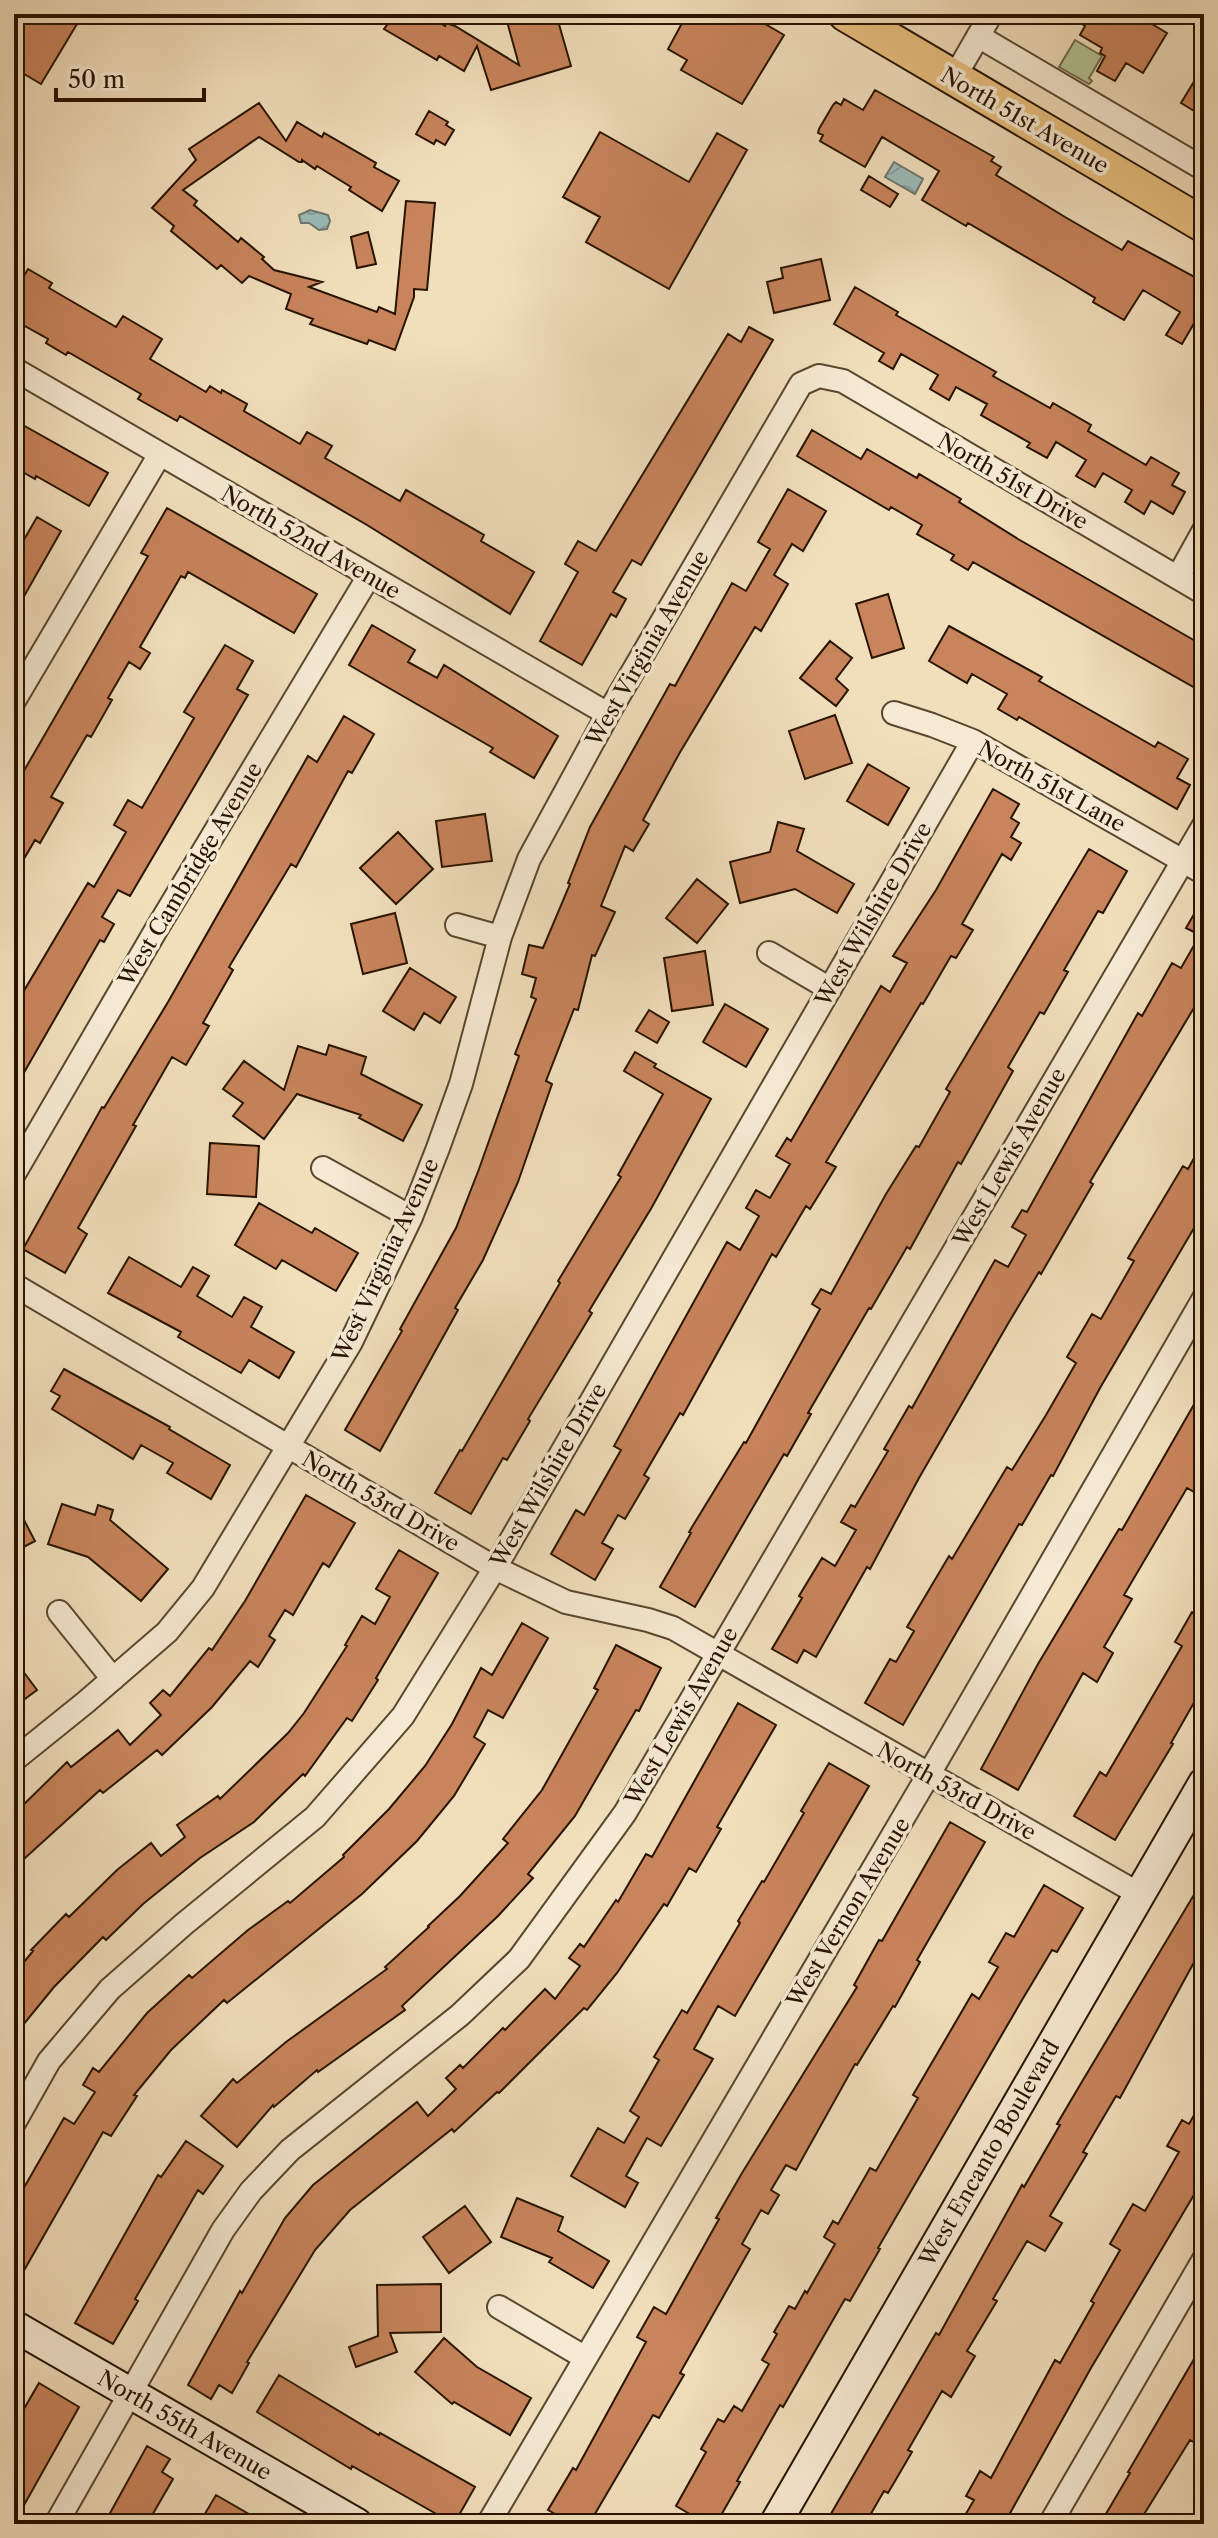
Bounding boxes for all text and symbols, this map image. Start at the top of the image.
scale bar [56,52,204,102]
street label: North 51st Avenue [936,61,1114,179]
text: 50 m [68,65,125,94]
street label: North 51st Drive [933,427,1093,535]
street label: North 52nd Avenue [216,480,405,605]
street label: West Virginia Avenue [580,545,715,752]
street label: North 51st Lane [973,735,1130,838]
street label: West Cambridge Avenue [112,757,268,992]
street label: West Wilshire Drive [809,817,937,1012]
street label: West Lewis Avenue [947,1063,1072,1252]
street label: West Virginia Avenue [326,1154,445,1367]
street label: West Wilshire Drive [484,1378,612,1573]
street label: North 53rd Drive [297,1445,464,1557]
street label: West Lewis Avenue [619,1622,744,1811]
street label: North 53rd Drive [873,1737,1041,1846]
street label: West Vernon Avenue [781,1813,916,2013]
street label: West Encanto Boulevard [913,2035,1065,2272]
street label: North 55th Avenue [93,2365,277,2486]

